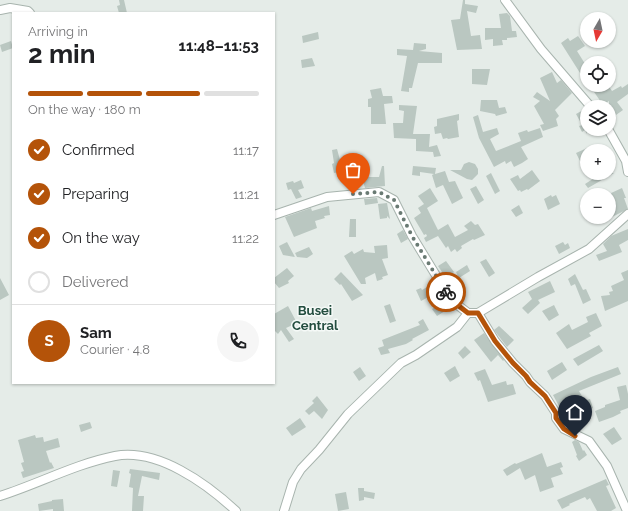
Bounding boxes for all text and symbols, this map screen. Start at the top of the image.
north arrow [580,12,616,48]
map controls [580,12,616,224]
text: Arriving in [28,24,88,39]
text: 11:48–11:53 [179,37,259,55]
text: 2 min [28,39,95,69]
button: locate [580,56,616,92]
button: layers [580,100,616,136]
text: On the way · 180 m [28,102,141,117]
icon: check [28,139,50,161]
text: Confirmed [62,141,135,159]
text: 11:17 [233,143,259,158]
button: + [580,144,616,180]
pin [336,153,370,194]
icon: bag [342,159,364,181]
icon: check [28,183,50,205]
text: Preparing [62,185,129,203]
text: 11:21 [233,187,259,202]
button: − [580,188,616,224]
icon: check [28,227,50,249]
text: On the way [62,229,140,247]
text: 11:22 [232,231,259,246]
courier [426,272,466,312]
text: Delivered [62,273,129,291]
icon: bike [435,281,457,303]
district label: Busei Central [292,303,339,333]
button: phone [217,320,259,362]
text: Sam [80,324,112,342]
text: S [44,332,54,350]
text: Courier · 4.8 [80,342,150,357]
pin [558,395,592,436]
icon: home [564,401,586,423]

